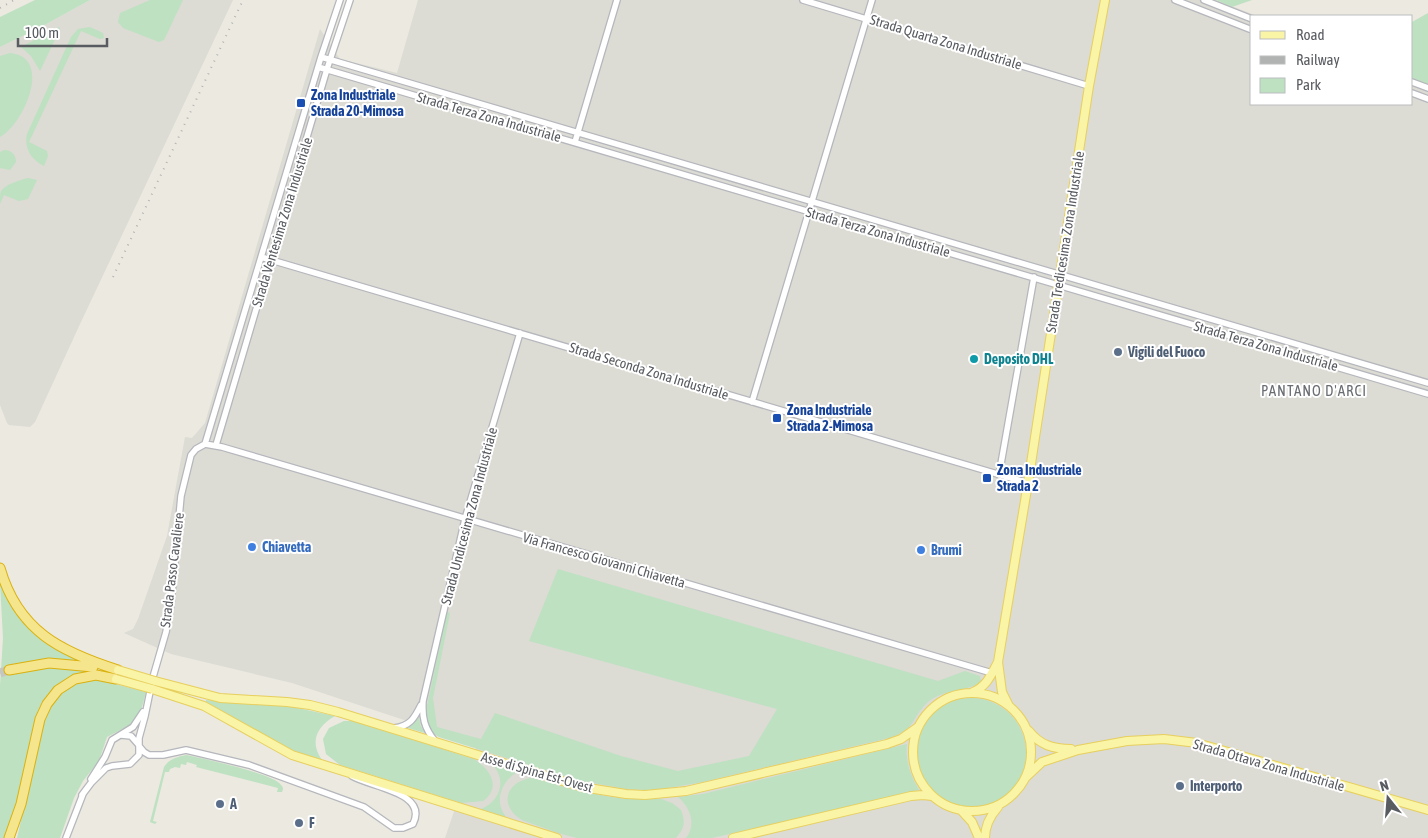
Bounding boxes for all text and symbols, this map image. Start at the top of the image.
street label: Strada Quarta Zona Industriale [868,11,1024,73]
scale bar [18,15,106,47]
legend [1250,15,1413,105]
text: 100 m [25,24,59,41]
text: Road [1296,26,1325,43]
text: Railway [1296,51,1340,68]
text: Park [1296,76,1321,93]
place label: Zona Industriale Strada 20-Mimosa [311,87,404,119]
street label: Strada Terza Zona Industriale [415,89,563,145]
marker: Zona Industriale Strada 20-Mimosa [295,97,307,109]
street label: Strada Ventesima Zona Industriale [249,135,315,309]
street label: Strada Tredicesima Zona Industriale [1043,150,1087,334]
street label: Strada Terza Zona Industriale [804,204,952,260]
street label: Strada Terza Zona Industriale [1192,318,1340,374]
street label: Strada Seconda Zona Industriale [567,339,731,403]
place label: Vigili del Fuoco [1127,344,1206,360]
marker: Vigili del Fuoco [1112,346,1124,358]
place label: Deposito DHL [984,351,1054,367]
marker: Deposito DHL [968,353,980,365]
district label: PANTANO D'ARCI [1261,382,1367,399]
place label: Zona Industriale Strada 2-Mimosa [787,402,874,434]
marker: Zona Industriale Strada 2-Mimosa [771,412,783,424]
street label: Strada Undicesima Zona Industriale [438,426,500,606]
place label: Zona Industriale Strada 2 [997,462,1082,494]
marker: Zona Industriale Strada 2 [981,472,993,484]
street label: Strada Passo Cavaliere [157,512,187,628]
street label: Via Francesco Giovanni Chiavetta [521,529,687,591]
place label: Chiavetta [262,539,312,555]
marker: Chiavetta [246,541,258,553]
place label: Brumi [931,542,962,558]
marker: Brumi [915,544,927,556]
street label: Strada Ottava Zona Industriale [1191,736,1347,794]
street label: Asse di Spina Est-Ovest [479,748,595,796]
north arrow [1363,773,1413,823]
text: N [1378,777,1390,794]
place label: Interporto [1190,778,1243,794]
marker: Interporto [1174,780,1186,792]
place label: A [229,796,237,812]
marker: A [214,798,226,810]
place label: F [309,815,315,831]
marker: F [293,817,305,829]

